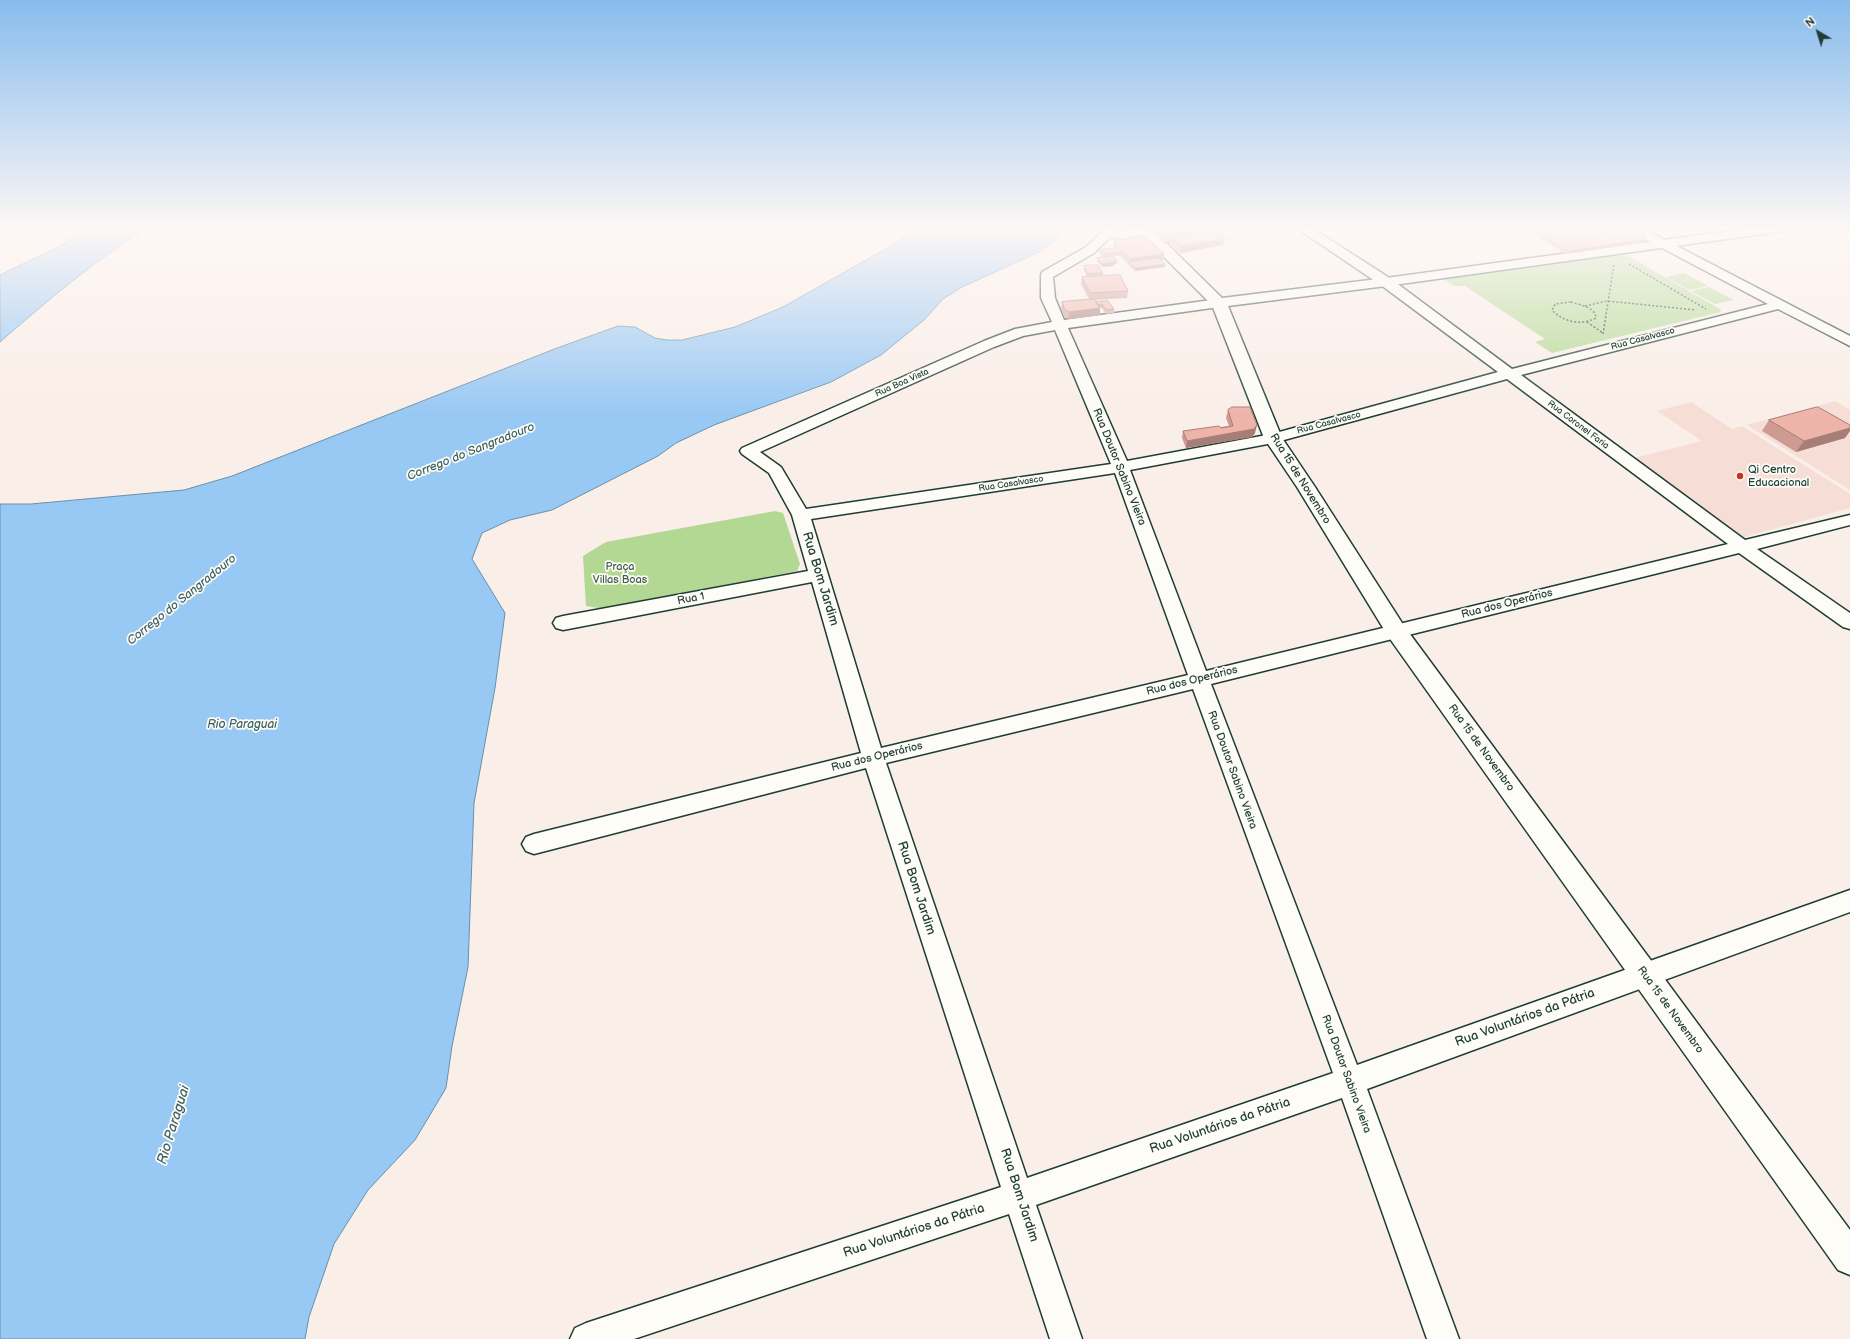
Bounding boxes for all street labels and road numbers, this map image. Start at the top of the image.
street label: Rua Casalvasco [1610,325,1676,353]
street label: Rua Boa Vista [874,366,930,400]
street label: Rua Coronel Faria [1545,398,1611,452]
street label: Rua Doutor Sabino Vieira [1089,407,1149,527]
street label: Rua Casalvasco [1296,409,1362,437]
street label: Rua 15 de Novembro [1267,431,1333,527]
street label: Rua Casalvasco [978,474,1044,494]
street label: Rua Bom Jardim [798,530,842,628]
street label: Rua dos Operários [1460,586,1554,622]
street label: Rua 1 [676,590,706,608]
street label: Rua dos Operários [1145,663,1239,699]
street label: Rua 15 de Novembro [1445,702,1517,794]
street label: Rua Doutor Sabino Vieira [1204,709,1260,831]
street label: Rua dos Operários [830,739,924,775]
street label: Rua Bom Jardim [894,839,938,937]
street label: Rua 15 de Novembro [1634,964,1706,1056]
street label: Rua Voluntários da Pátria [1453,985,1597,1051]
street label: Rua Doutor Sabino Vieira [1318,1013,1374,1135]
street label: Rua Voluntários da Pátria [1148,1095,1292,1157]
street label: Rua Bom Jardim [997,1146,1041,1244]
street label: Rua Voluntários da Pátria [841,1201,987,1261]

